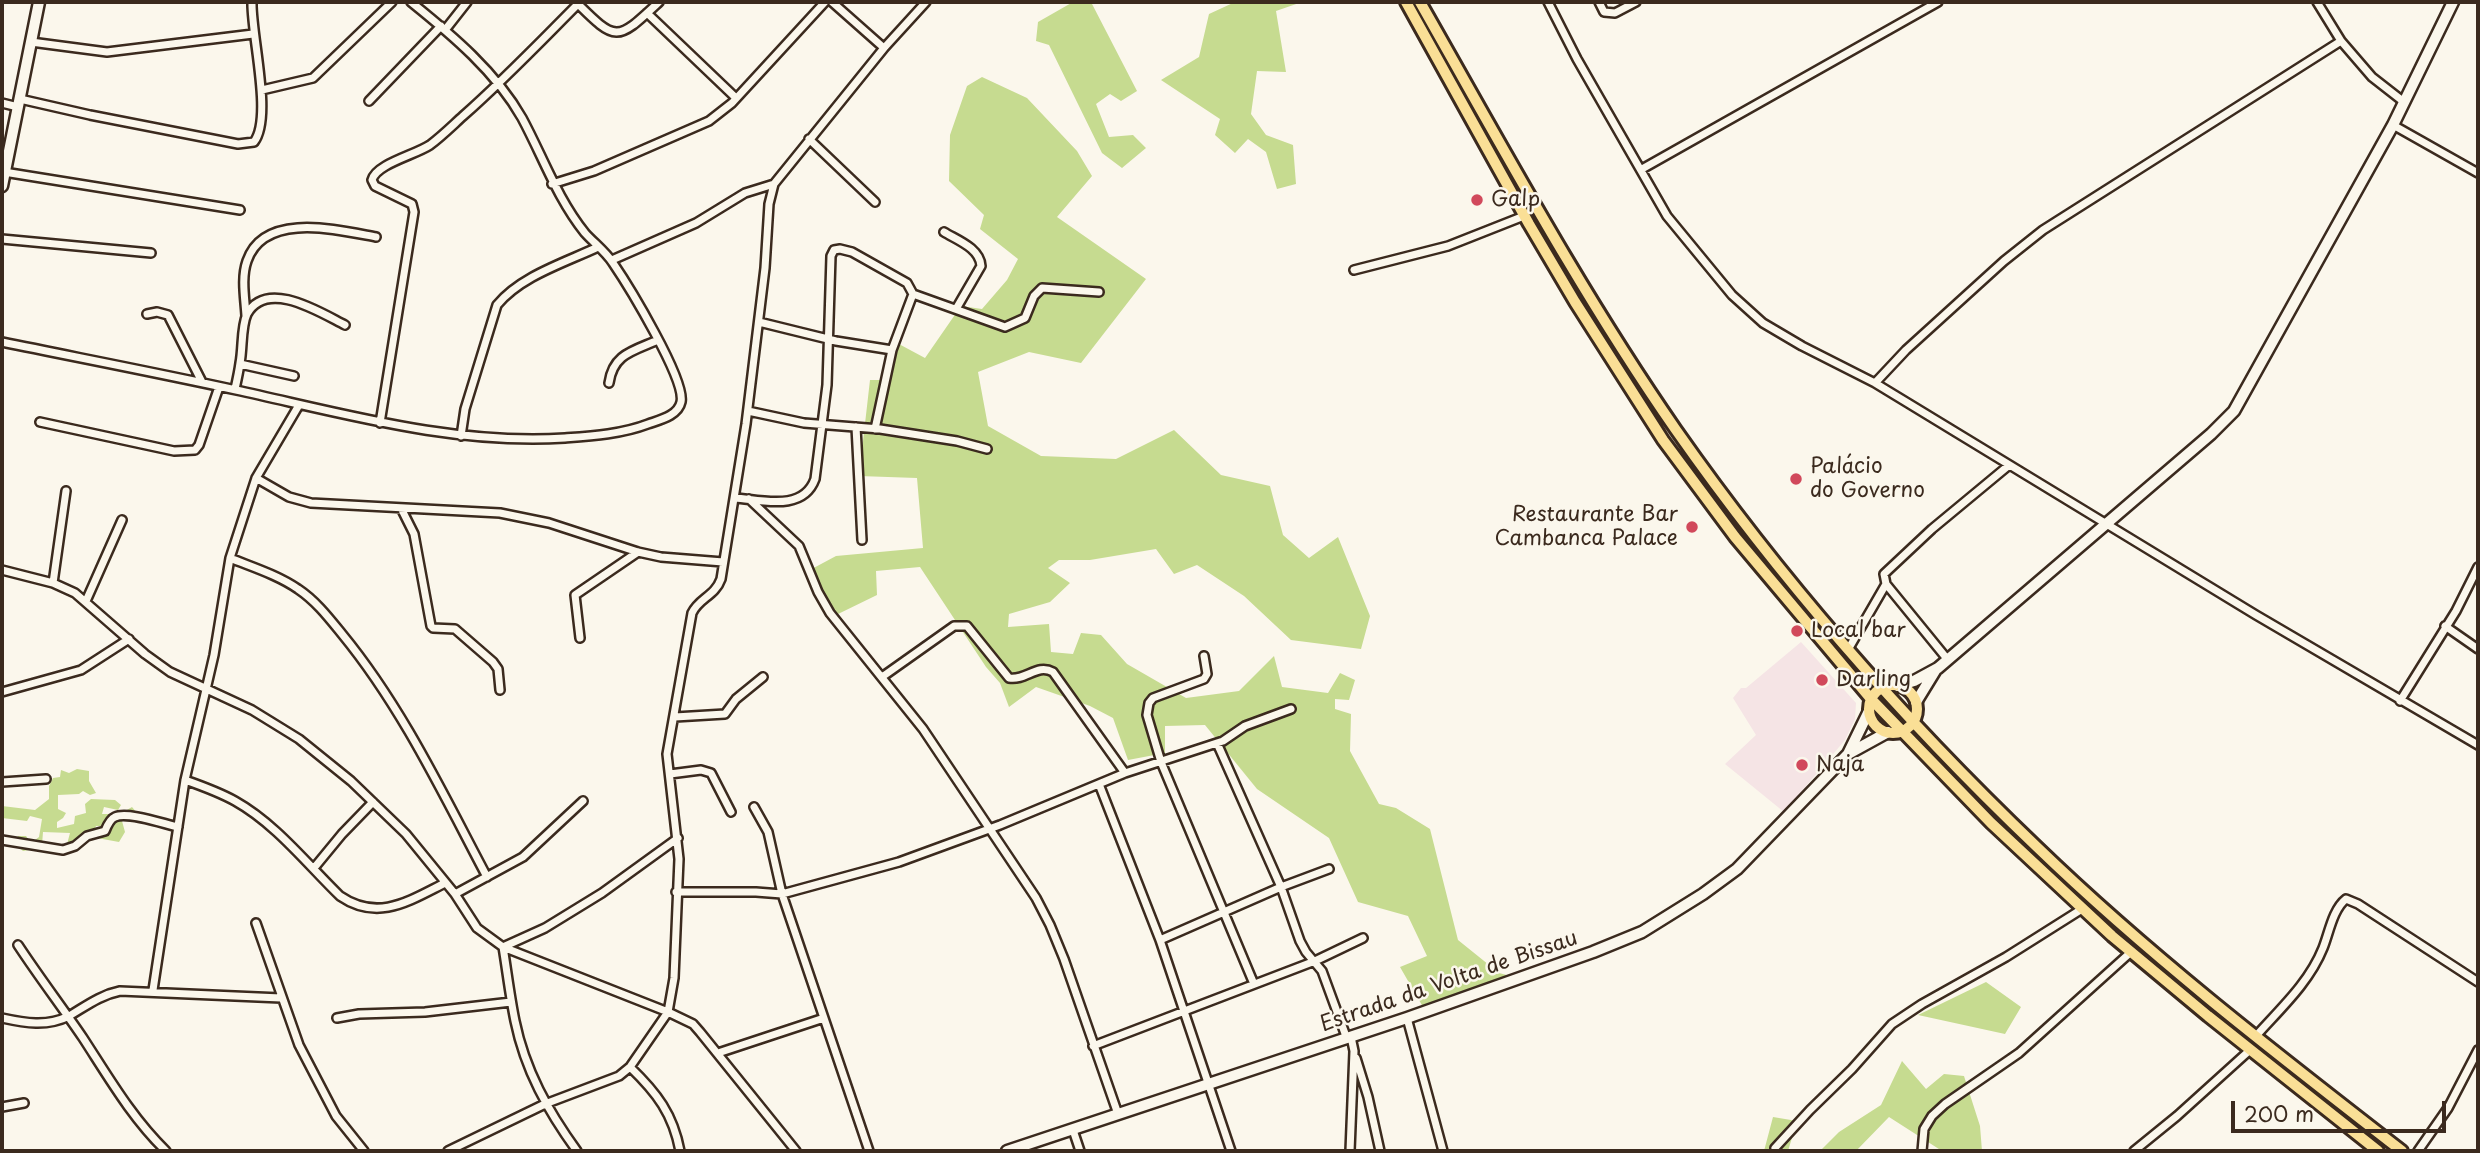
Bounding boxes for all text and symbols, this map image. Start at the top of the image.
place label: Galp [1491,187,1540,213]
marker: Galp [1469,192,1485,208]
place label: Palácio do Governo [1810,454,1925,504]
marker: Palácio do Governo [1788,471,1804,487]
place label: Restaurante Bar Cambanca Palace [1494,502,1678,552]
marker: Restaurante Bar Cambanca Palace [1684,519,1700,535]
place label: Local bar [1811,618,1906,644]
marker: Local bar [1789,623,1805,639]
place label: Darling [1836,667,1911,693]
marker: Darling [1814,672,1830,688]
place label: Naja [1816,752,1864,778]
marker: Naja [1794,757,1810,773]
street label: Estrada da Volta de Bissau [1317,926,1581,1038]
scale bar [2235,1086,2450,1130]
text: 200 m [2244,1097,2314,1129]

